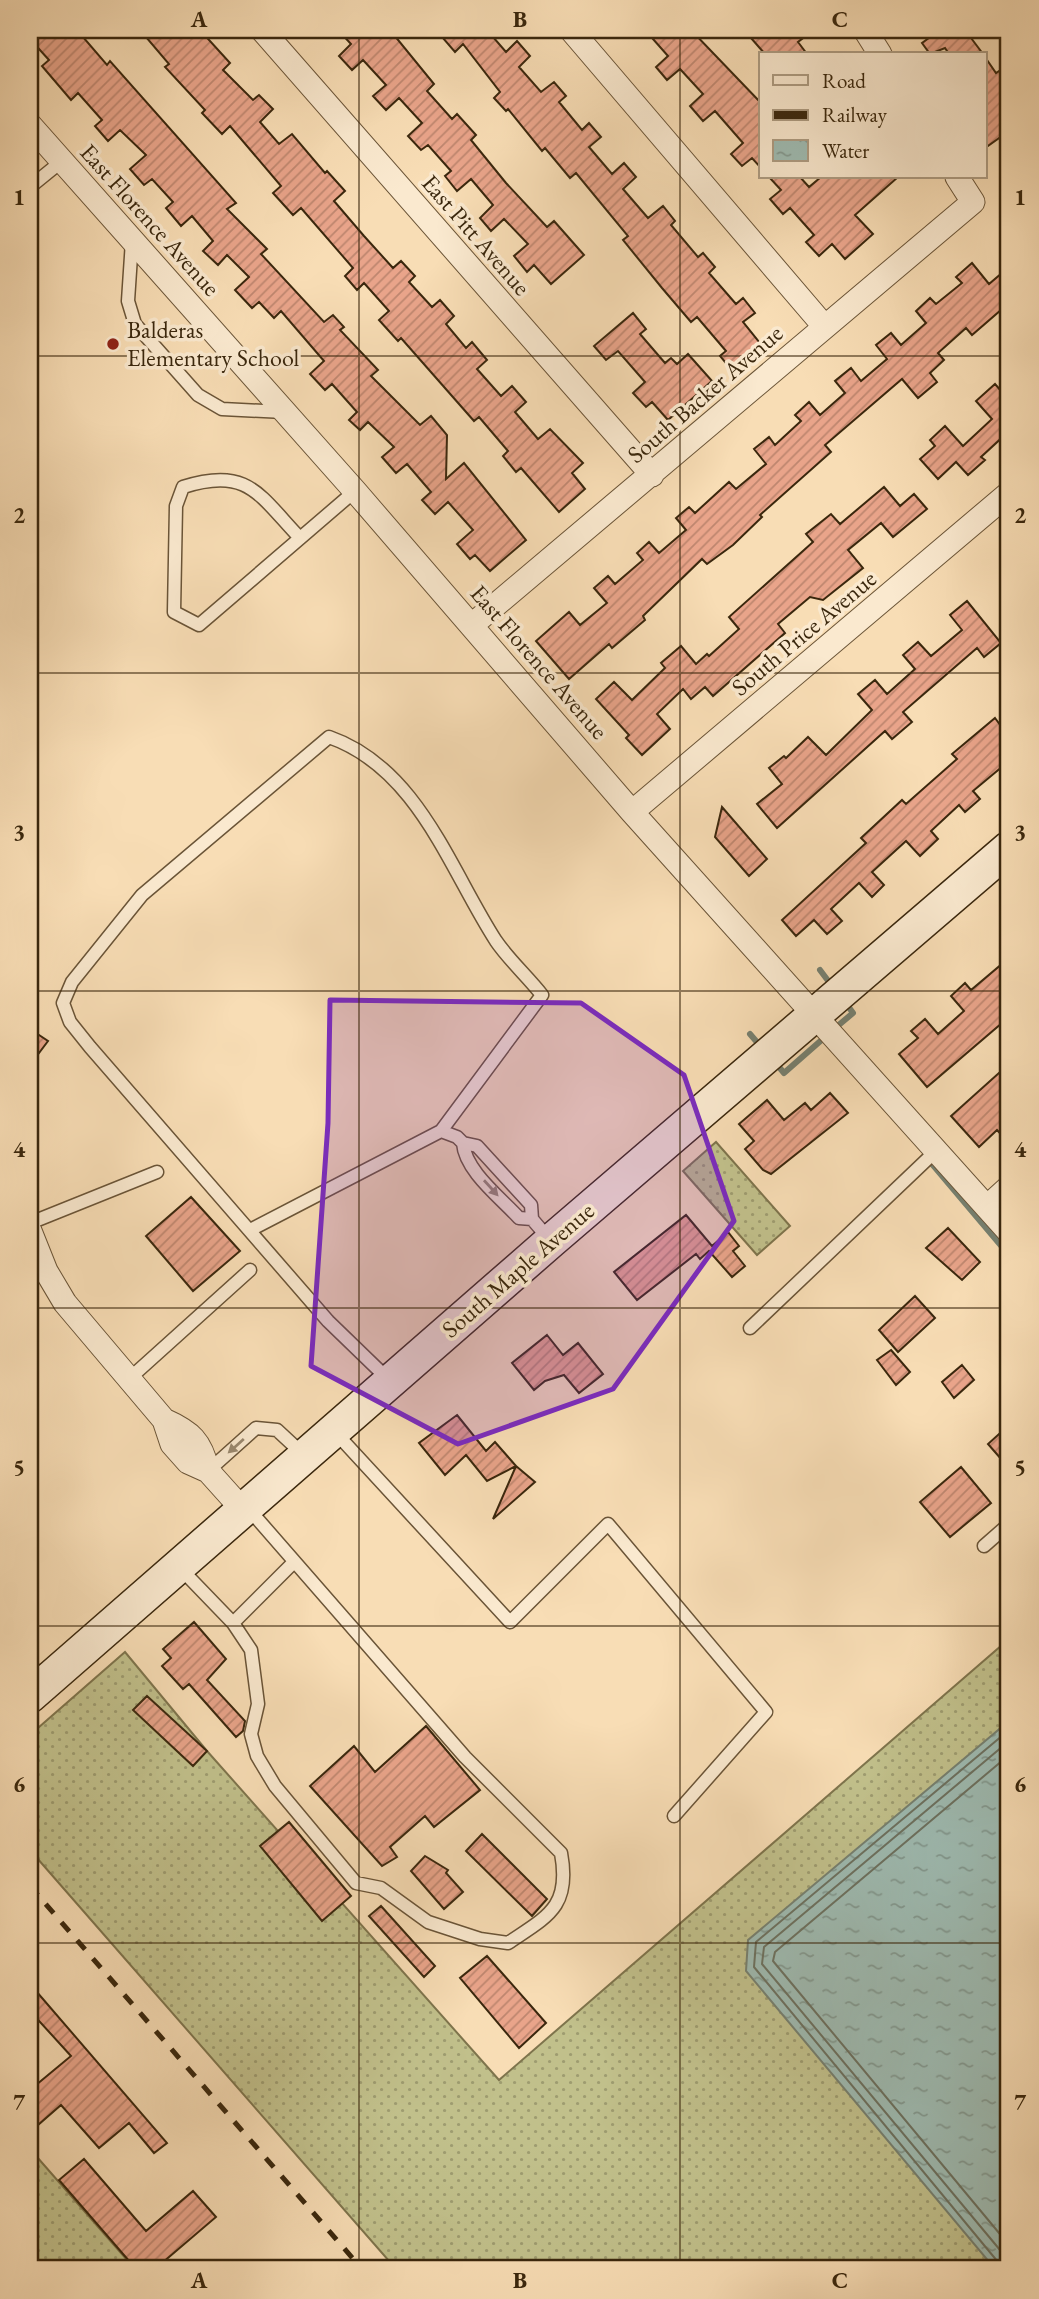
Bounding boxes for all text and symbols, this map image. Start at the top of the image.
text: A [190,4,208,34]
text: B [513,4,527,34]
text: C [832,4,848,34]
legend [759,52,986,178]
text: Road [822,67,866,94]
text: Railway [822,101,888,128]
street label: East Florence Avenue [74,137,227,302]
text: Water [822,137,869,164]
street label: East Pitt Avenue [415,168,537,302]
text: 1 [13,182,25,212]
text: 1 [1014,182,1026,212]
place label: Balderas Elementary School [127,314,299,373]
street label: South Backer Avenue [620,318,789,470]
marker: Balderas Elementary School [105,336,121,352]
text: 2 [13,500,25,530]
text: 2 [1014,500,1026,530]
street label: South Price Avenue [725,563,883,702]
street label: East Florence Avenue [464,578,615,745]
text: 3 [13,817,25,847]
text: 3 [1014,817,1026,847]
text: 4 [13,1134,26,1164]
text: 4 [1014,1134,1027,1164]
one-way arrow [483,1179,498,1196]
street label: South Maple Avenue [435,1195,600,1344]
one-way arrow [228,1437,245,1453]
text: 5 [13,1452,25,1482]
text: 5 [1014,1452,1026,1482]
text: 6 [13,1769,25,1799]
text: 6 [1014,1769,1026,1799]
text: 7 [13,2087,26,2117]
text: 7 [1014,2087,1027,2117]
text: A [190,2265,208,2295]
text: B [513,2265,527,2295]
text: C [832,2265,848,2295]

